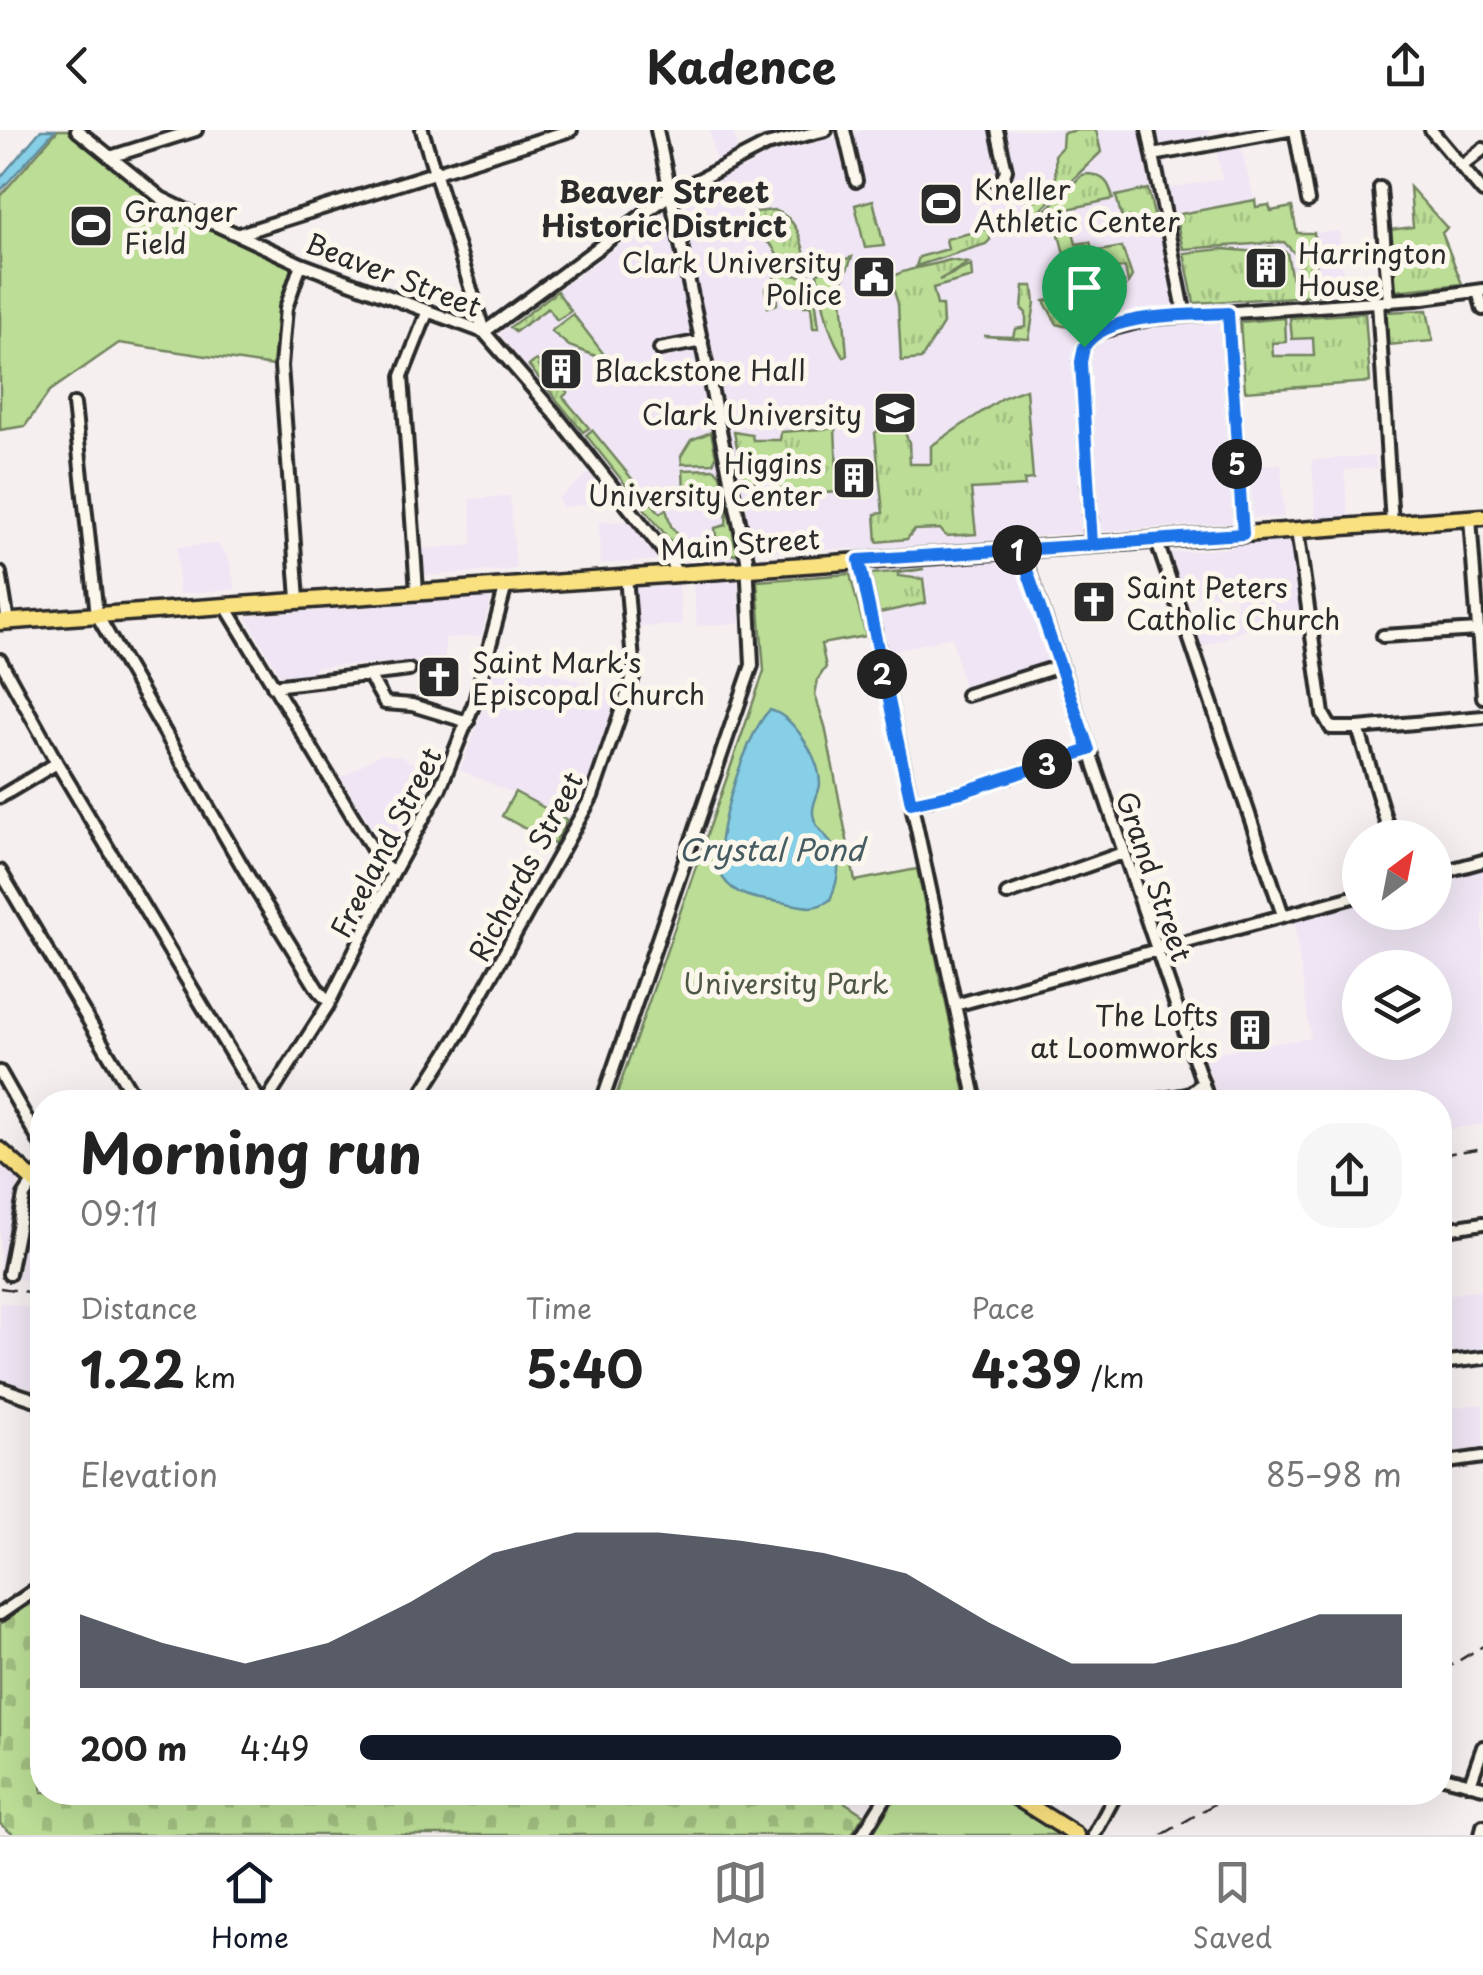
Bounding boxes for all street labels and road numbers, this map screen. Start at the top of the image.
street label: Beaver Street [300,221,488,327]
street label: Main Street [659,516,821,570]
street label: Freeland Street [318,739,452,945]
street label: Richards Street [457,763,593,969]
street label: Grand Street [1106,785,1204,967]

